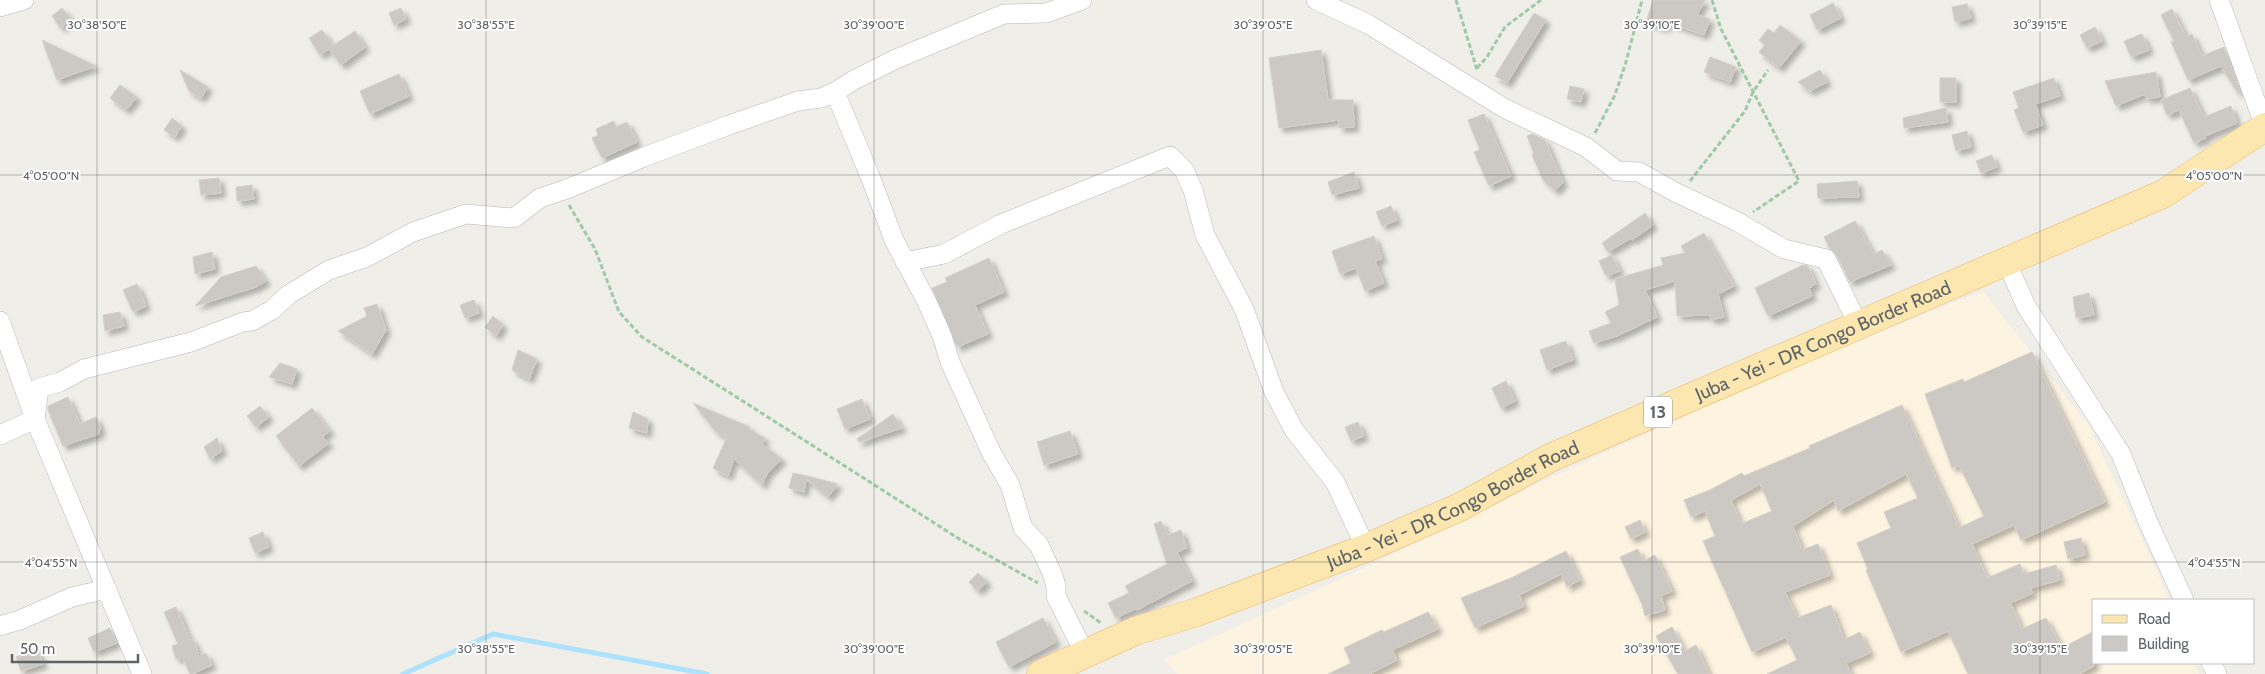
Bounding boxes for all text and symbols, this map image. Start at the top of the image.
text: 30°38'50"E [67,17,127,32]
text: 30°38'55"E [457,17,515,32]
text: 30°39'00"E [844,17,905,32]
text: 30°39'05"E [1233,17,1293,32]
text: 30°39'10"E [1624,17,1681,32]
text: 30°39'15"E [2013,17,2068,32]
text: 4°05'00"N [23,168,79,183]
text: 4°05'00"N [2186,168,2242,183]
street label: Juba - Yei - DR Congo Border Road [1690,275,1954,406]
road number: 13 [1644,397,1672,428]
street label: Juba - Yei - DR Congo Border Road [1323,435,1582,574]
text: 4°04'55"N [25,555,77,570]
text: 4°04'55"N [2188,555,2240,570]
legend [2092,599,2255,664]
text: Road [2138,610,2171,628]
scale bar [12,632,139,664]
text: Building [2138,635,2189,653]
text: 50 m [20,640,55,658]
text: 30°38'55"E [457,641,515,656]
text: 30°39'00"E [844,641,905,656]
text: 30°39'05"E [1233,641,1293,656]
text: 30°39'10"E [1624,641,1681,656]
text: 30°39'15"E [2013,641,2068,656]

